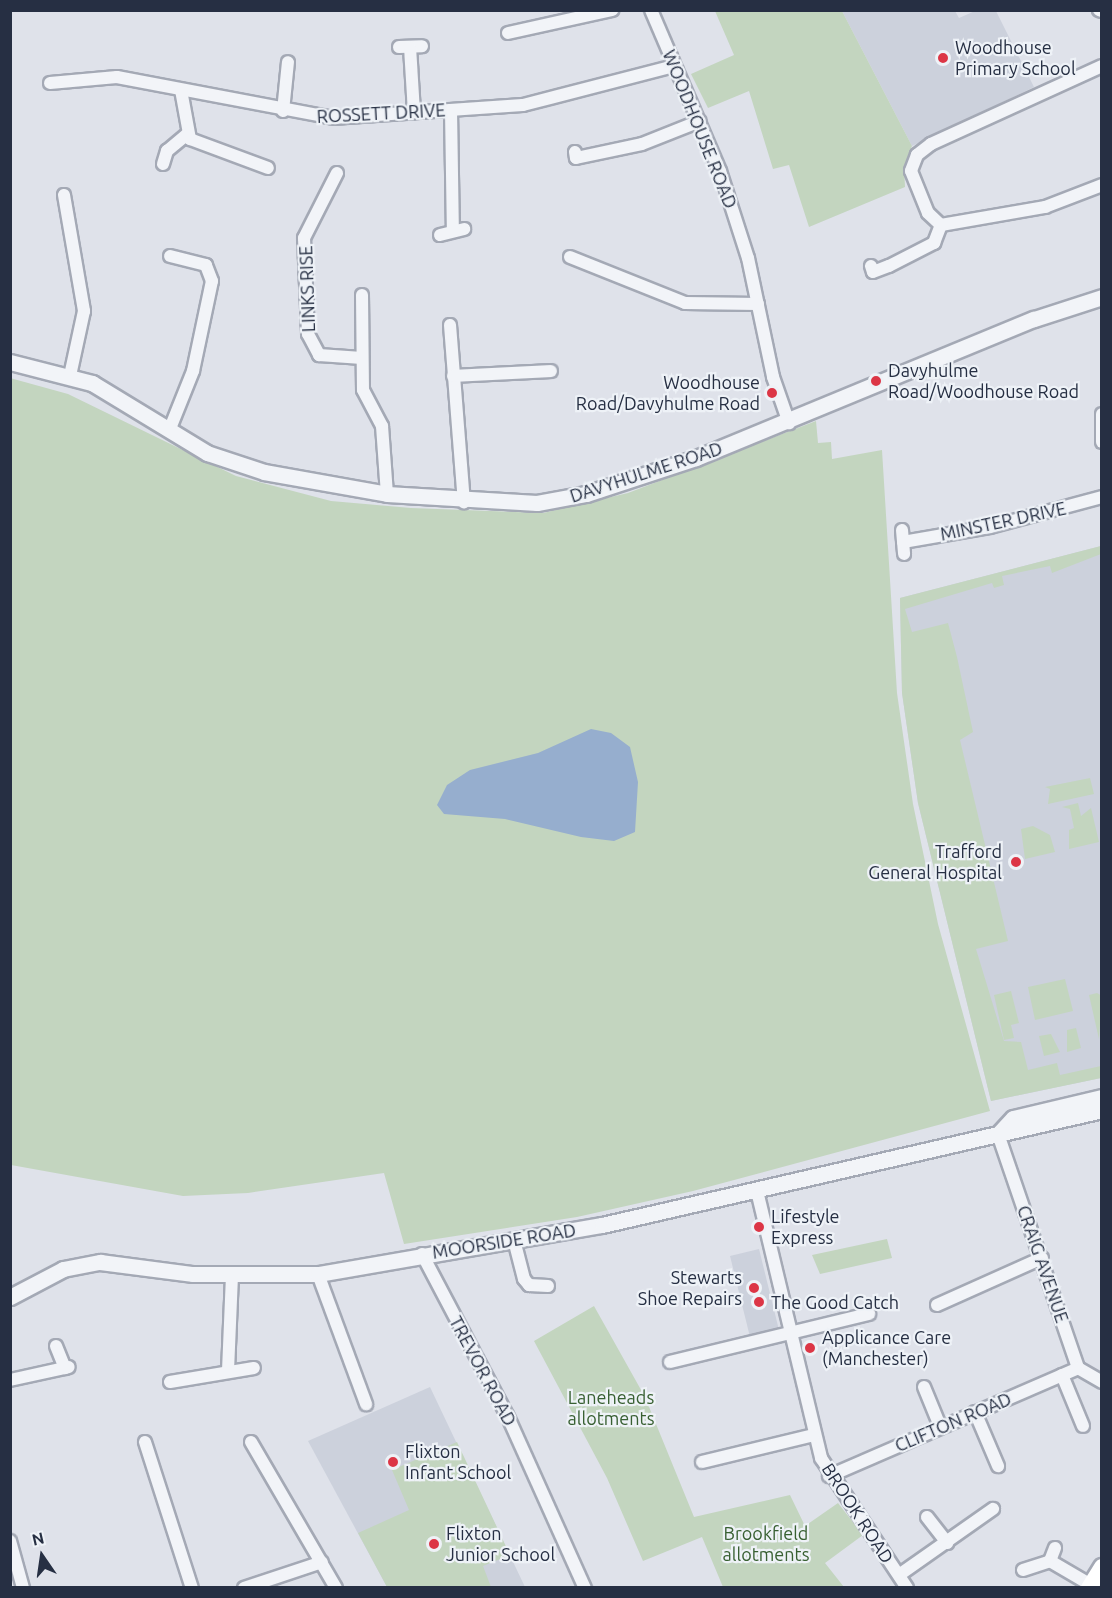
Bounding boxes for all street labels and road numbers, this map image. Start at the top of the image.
street label: WOODHOUSE ROAD [658,47,742,211]
street label: ROSSETT DRIVE [316,99,446,127]
street label: LINKS RISE [295,245,319,333]
street label: DAVYHULME ROAD [567,437,725,507]
street label: MINSTER DRIVE [938,497,1068,545]
street label: CRAIG AVENUE [1013,1202,1073,1326]
street label: MOORSIDE ROAD [431,1219,577,1263]
street label: TREVOR ROAD [445,1312,521,1430]
street label: CLIFTON ROAD [891,1388,1015,1456]
street label: BROOK ROAD [818,1459,898,1567]

